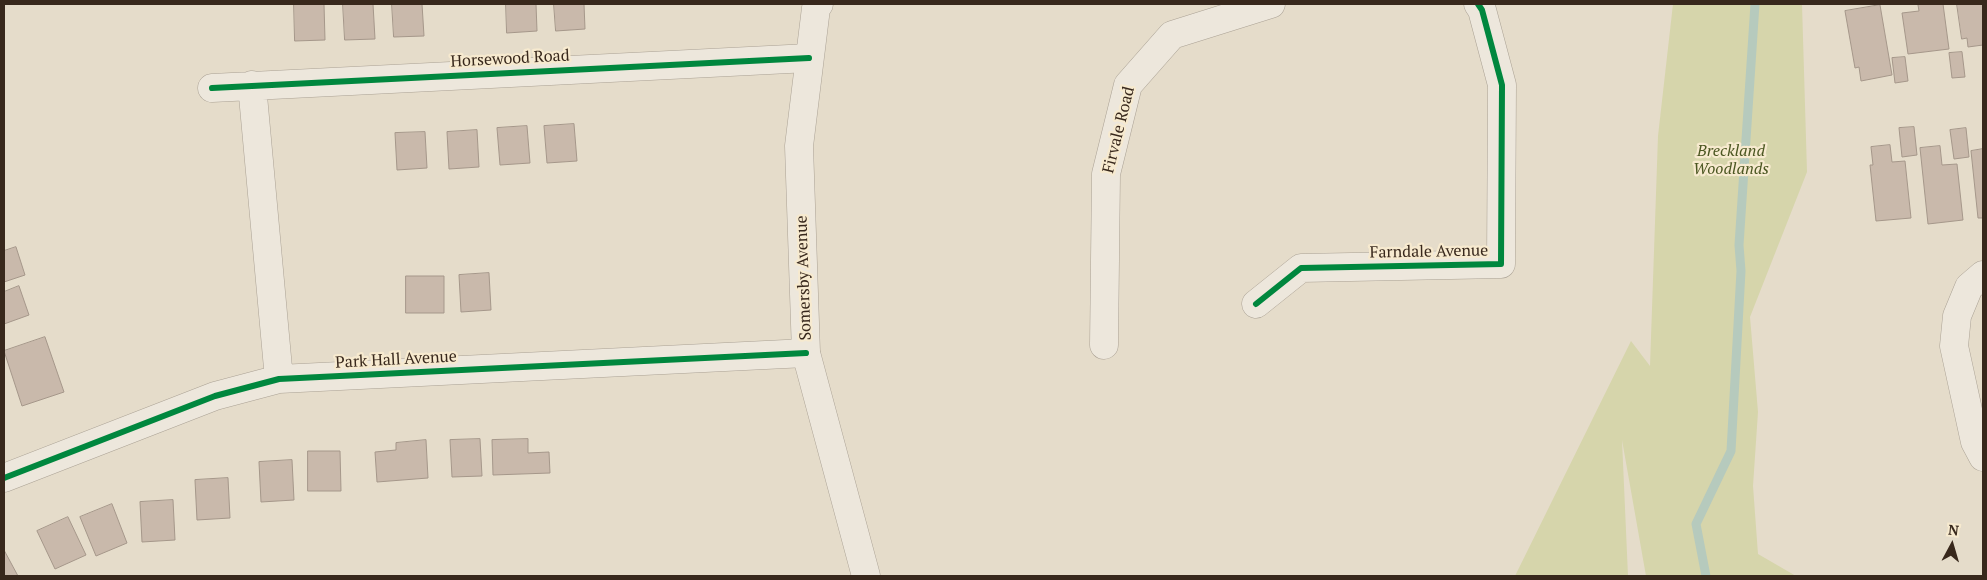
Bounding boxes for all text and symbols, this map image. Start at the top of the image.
street label: Horsewood Road [450,46,570,72]
street label: Firvale Road [1099,85,1139,175]
park label: Breckland Woodlands [1693,141,1769,179]
street label: Somersby Avenue [792,215,816,341]
street label: Farndale Avenue [1370,241,1488,263]
street label: Park Hall Avenue [335,347,457,373]
north arrow [1927,520,1977,570]
text: N [1947,520,1960,540]

